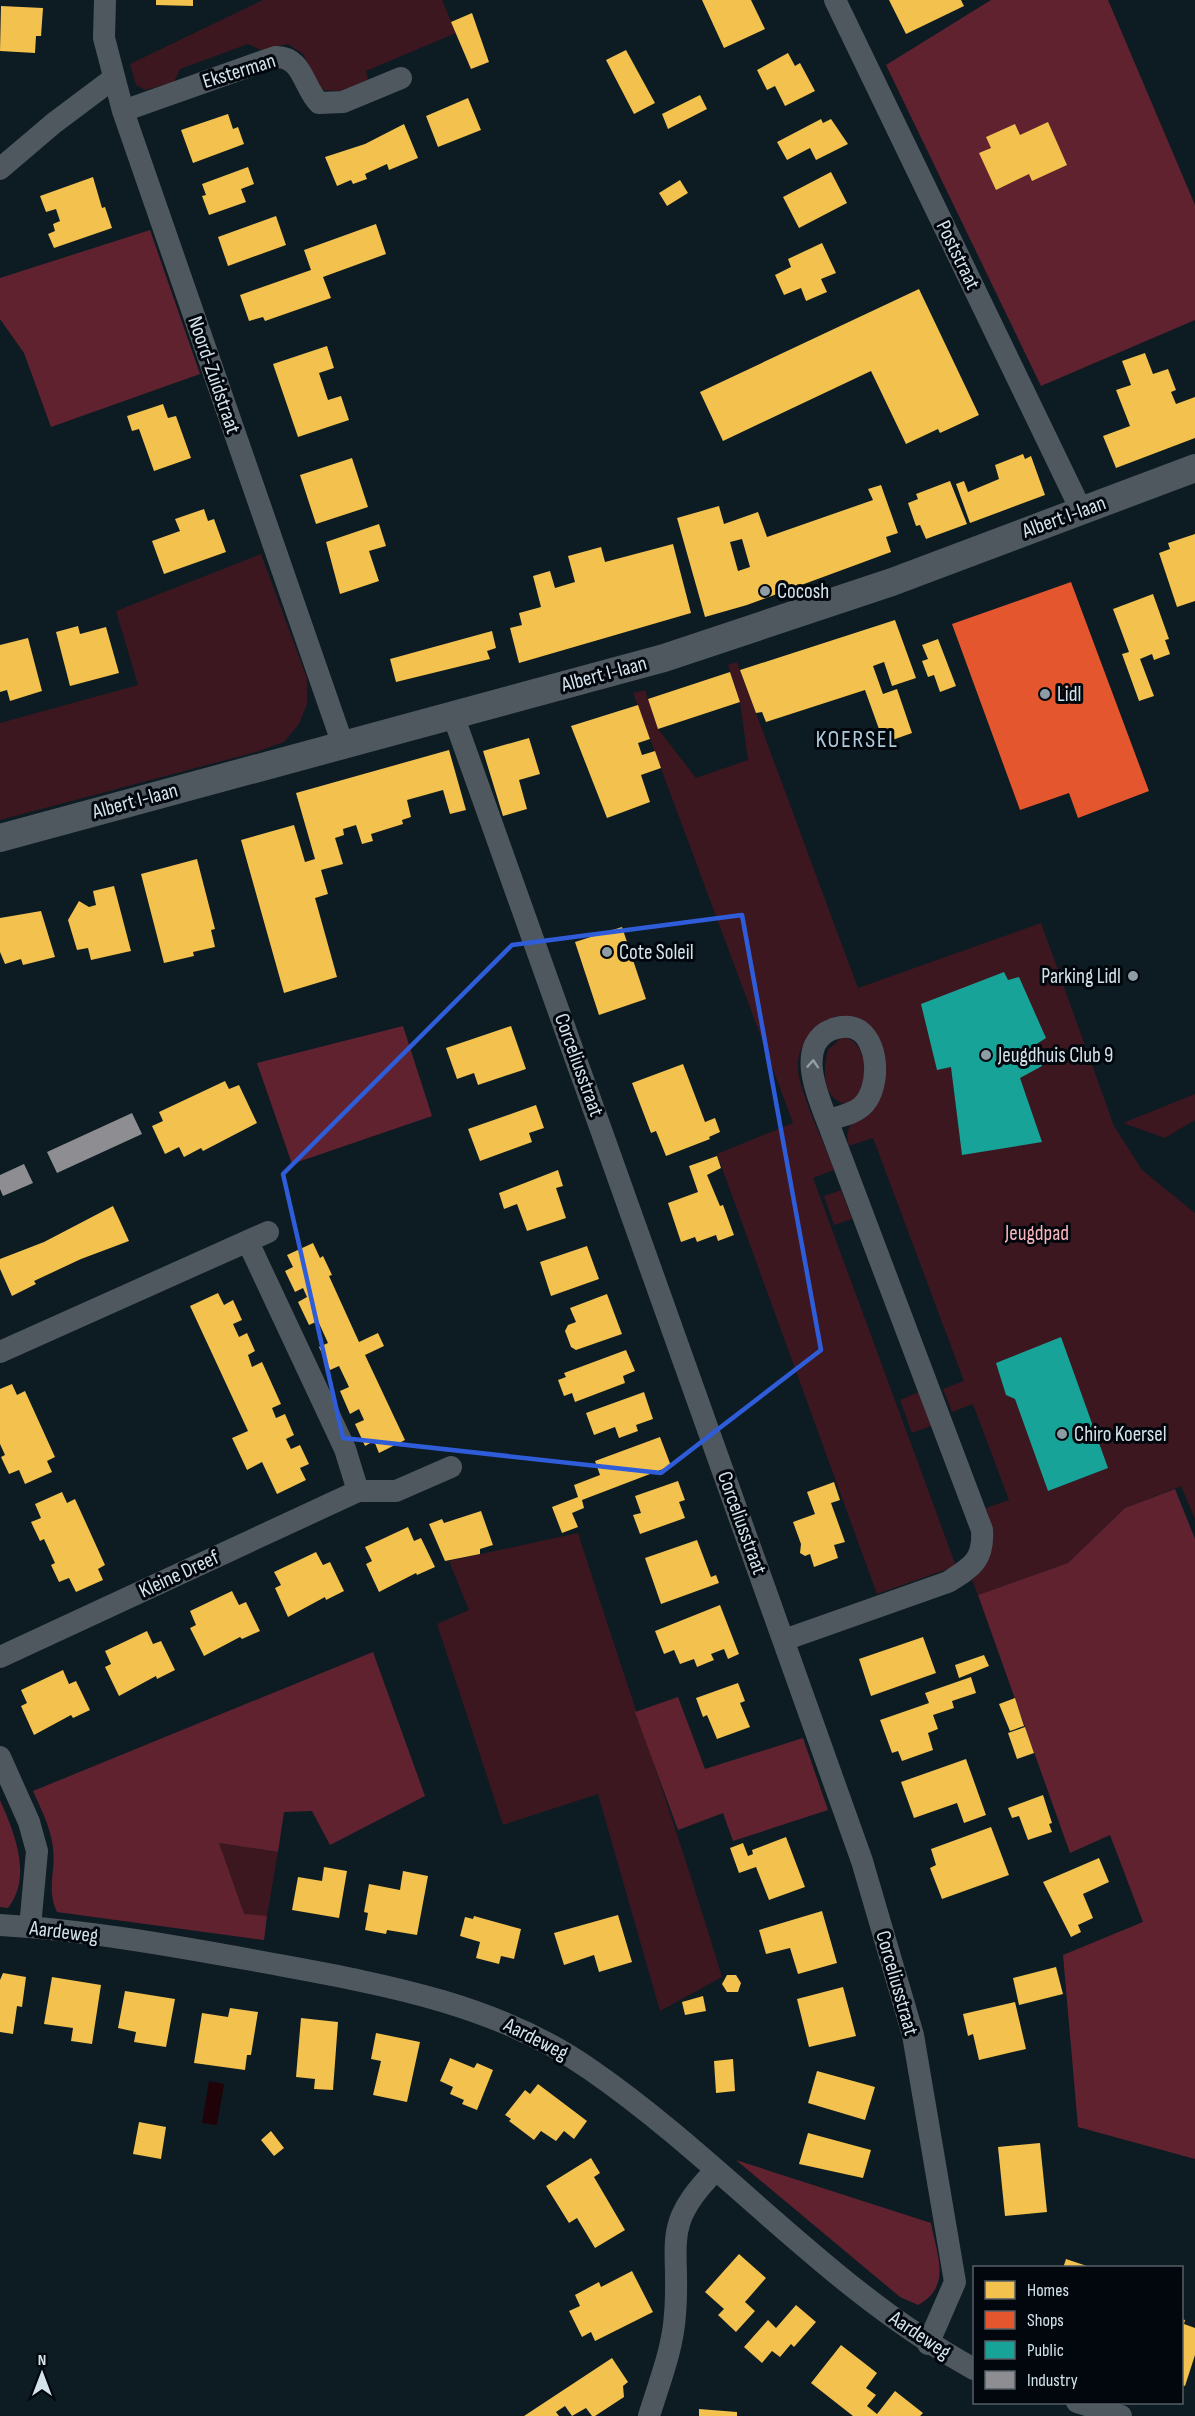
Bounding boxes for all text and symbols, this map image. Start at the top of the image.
street label: Eksterman [199,48,279,94]
street label: Poststraat [931,216,985,294]
street label: Noord-Zuidstraat [182,313,246,437]
street label: Albert I-laan [1018,490,1109,544]
place label: Cocosh [777,579,829,604]
marker: Cocosh [758,584,772,598]
street label: Albert I-laan [558,651,649,698]
place label: Lidl [1057,682,1081,707]
marker: Lidl [1038,687,1052,701]
district label: KOERSEL [816,725,898,754]
street label: Albert I-laan [89,778,180,825]
place label: Cote Soleil [619,940,694,965]
marker: Cote Soleil [600,945,614,959]
place label: Parking Lidl [1041,964,1121,989]
marker: Parking Lidl [1126,969,1140,983]
street label: Corceliusstraat [549,1010,609,1120]
place label: Jeugdhuis Club 9 [997,1043,1113,1068]
marker: Jeugdhuis Club 9 [979,1048,993,1062]
one-way arrow [807,1060,820,1069]
park label: Jeugdpad [1004,1221,1069,1246]
place label: Chiro Koersel [1074,1422,1167,1447]
marker: Chiro Koersel [1055,1427,1069,1441]
street label: Corceliusstraat [712,1468,772,1578]
street label: Kleine Dreef [135,1544,224,1603]
street label: Aardeweg [27,1915,100,1949]
street label: Corceliusstraat [870,1928,924,2038]
street label: Aardeweg [499,2012,572,2066]
legend [973,2266,1183,2404]
text: Homes [1027,2280,1069,2301]
street label: Aardeweg [884,2305,955,2365]
text: Shops [1027,2310,1064,2331]
text: Public [1027,2340,1064,2361]
north arrow [12,2344,72,2404]
text: N [38,2351,46,2370]
text: Industry [1027,2370,1078,2391]

